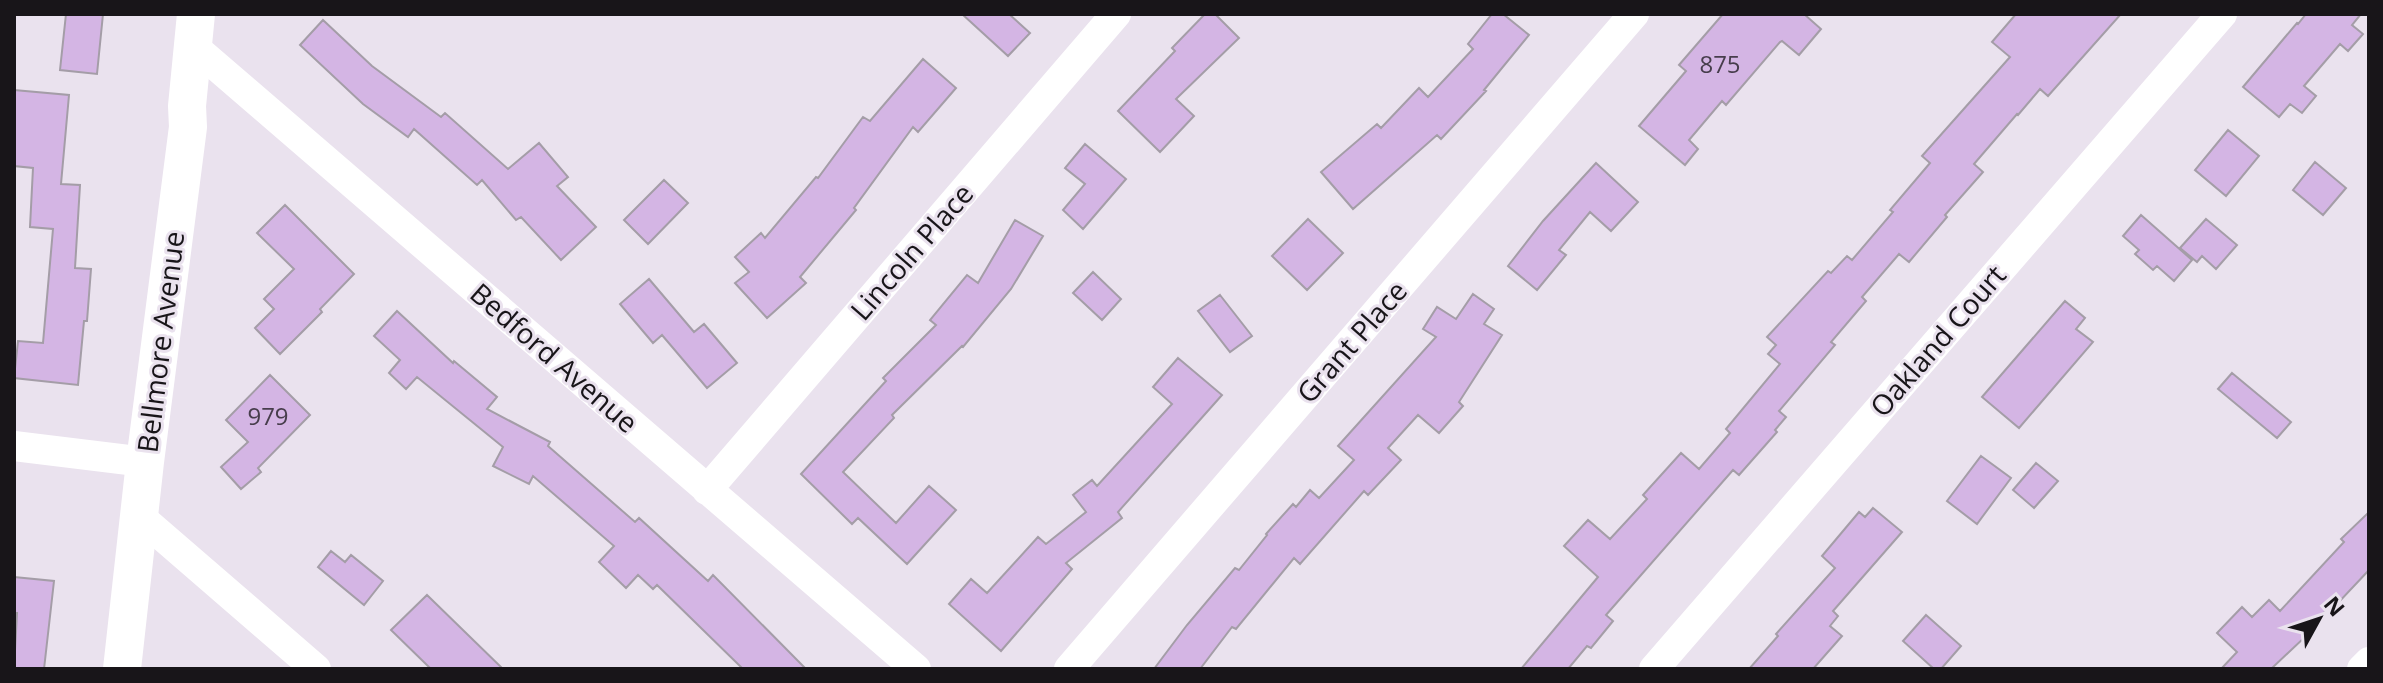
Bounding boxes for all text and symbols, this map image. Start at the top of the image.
house number: 875 [1699,47,1741,80]
street label: Lincoln Place [841,175,981,328]
street label: Bellmore Avenue [128,229,192,455]
street label: Oakland Court [1861,256,2014,424]
street label: Grant Place [1288,272,1415,411]
street label: Bedford Avenue [463,274,647,441]
house number: 979 [247,399,289,432]
north arrow [2279,579,2359,659]
text: N [2318,589,2352,622]

